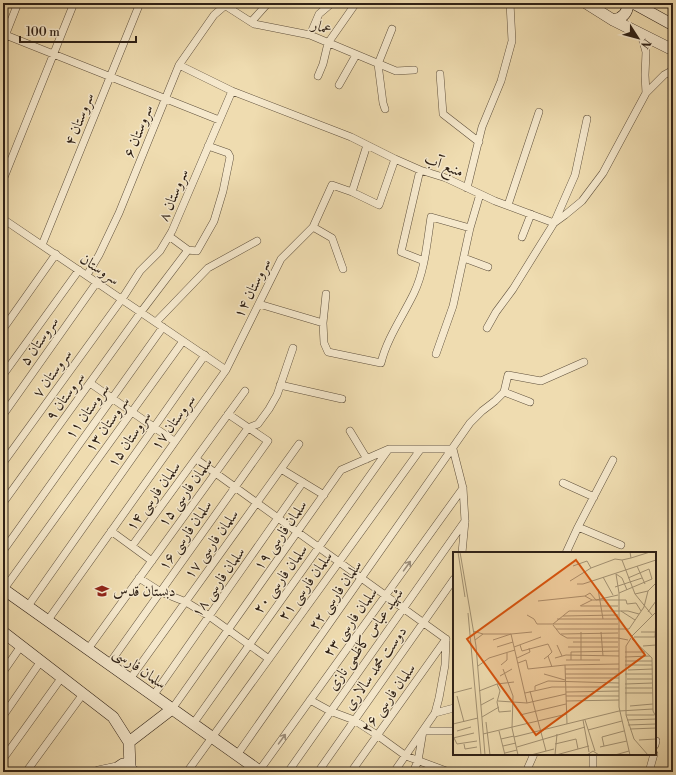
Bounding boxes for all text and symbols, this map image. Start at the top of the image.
street label: عمار [307,14,334,40]
scale bar [20,18,136,44]
north arrow [618,18,658,58]
text: 100 m [26,25,60,40]
text: N [637,36,654,51]
street label: سروستان ۴ [60,90,99,148]
street label: سروستان ۶ [119,102,158,160]
street label: منبع آب [420,149,466,185]
street label: سروستان ۸ [154,166,193,224]
street label: سروستان [76,249,123,289]
street label: سروستان ۱۴ [229,255,276,321]
street label: سروستان ۵ [16,313,63,369]
street label: سروستان ۷ [28,345,76,401]
street label: سروستان ۹ [41,368,89,424]
street label: سروستان ۱۱ [61,380,114,443]
street label: سروستان ۱۷ [147,391,200,454]
street label: سروستان ۱۳ [81,393,134,456]
street label: سروستان ۱۵ [103,407,156,471]
street label: سلمان فارسی ۱۵ [154,454,218,531]
street label: سلمان فارسی ۱۴ [122,458,186,535]
street label: سلمان فارسی ۱۶ [154,497,217,575]
street label: سلمان فارسی ۱۹ [249,497,312,575]
street label: سلمان فارسی ۱۷ [180,506,244,583]
street label: سلمان فارسی ۲۰ [249,541,313,618]
street label: سلمان فارسی ۱۸ [187,544,250,622]
street label: سلمان فارسی ۲۱ [274,548,338,625]
inset map [453,552,656,755]
street label: سلمان فارسی ۲۲ [304,557,367,635]
one-way arrow [403,560,411,571]
place label: دبستان قدس [113,582,176,601]
school or university icon: دبستان قدس [94,583,110,599]
street label: سلمان فارسی ۲۳ [319,584,383,661]
street label: شهید عباس کاظمی نازی [323,584,409,695]
street label: دوست محمد سالاری [340,623,411,714]
street label: سلمان فارسی [109,643,170,694]
street label: سلمان فارسی ۲۶ [357,660,421,737]
one-way arrow [278,734,286,745]

